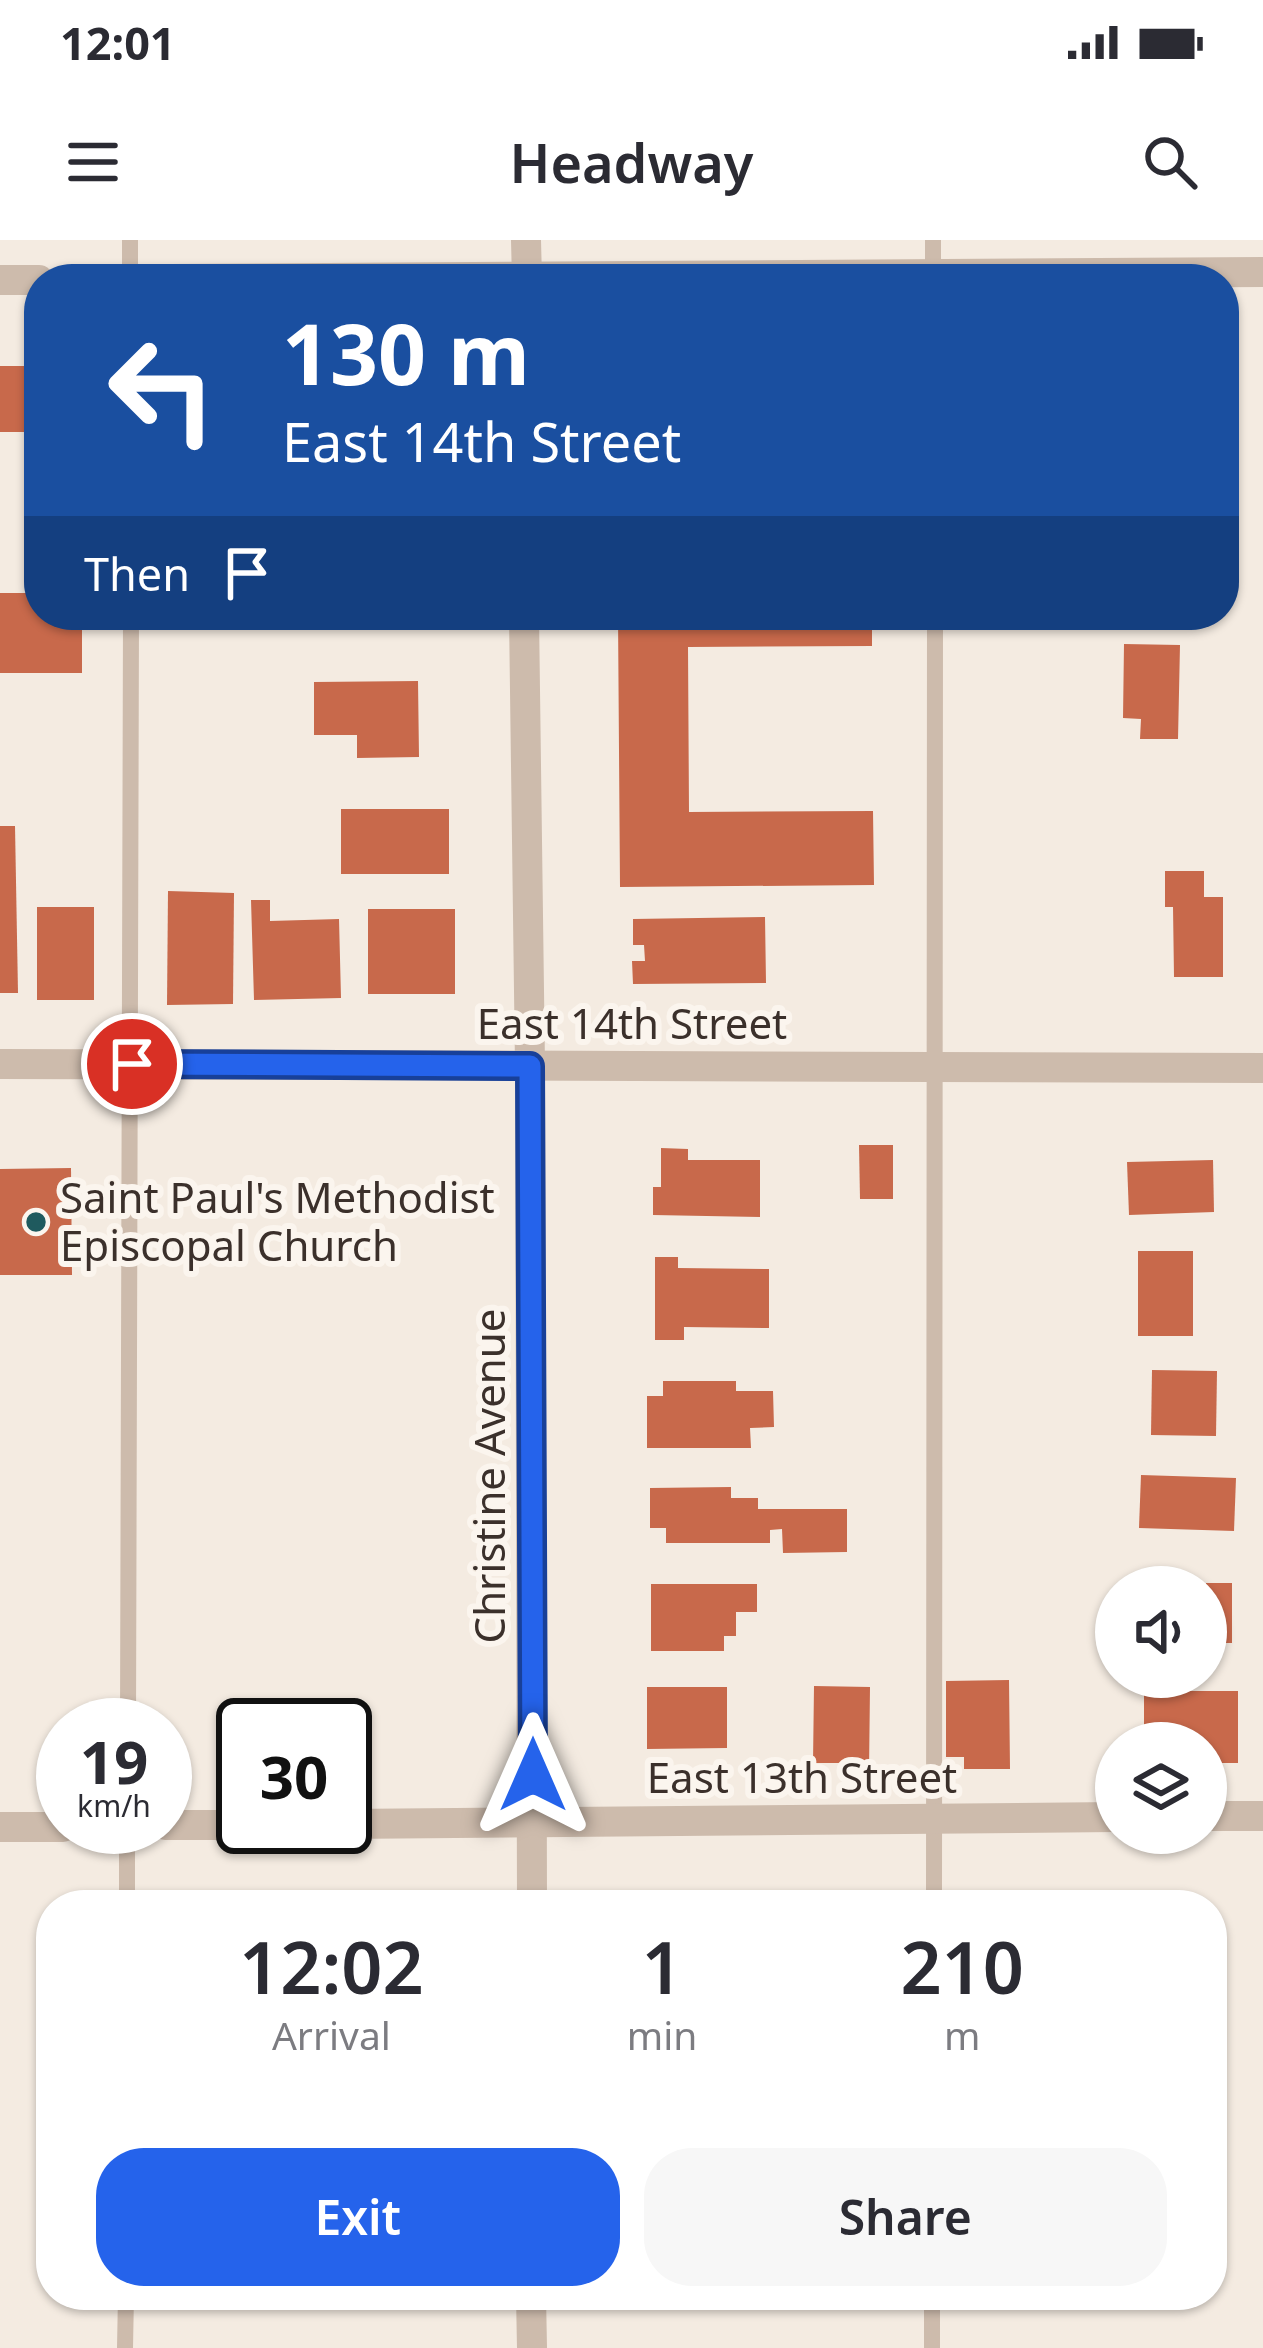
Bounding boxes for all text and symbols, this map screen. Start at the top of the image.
text: 12:01 [60,12,176,73]
text: Headway [510,125,753,199]
icon: menu [60,129,126,195]
icon: search [1137,129,1203,195]
text: 130 m [282,295,530,410]
icon: left [84,312,240,468]
text: East 14th Street [282,404,681,478]
icon: arrive [214,540,280,606]
text: Then [84,543,190,604]
street label: East 14th Street [477,994,787,1051]
pin [81,1013,183,1115]
icon: arrive [99,1031,165,1097]
place label: Saint Paul's Methodist Episcopal Church [60,1168,495,1273]
marker: Saint Paul's Methodist Episcopal Church [23,1209,49,1235]
street label: Christine Avenue [460,1309,517,1643]
map controls [1095,1566,1227,1854]
button: sound [1095,1566,1227,1698]
speed limit sign: 30 [216,1698,372,1854]
position arrow [470,1712,596,1838]
text: 19 [80,1720,148,1802]
button: layers [1095,1722,1227,1854]
street label: East 13th Street [647,1748,957,1805]
text: km/h [77,1785,151,1826]
text: 12:02 [239,1917,424,2015]
text: 1 [641,1917,683,2015]
text: 210 [900,1917,1024,2015]
text: Arrival [272,2008,391,2061]
text: min [627,2008,697,2061]
text: m [944,2008,980,2061]
button: Exit [96,2148,620,2286]
button: Share [644,2148,1167,2286]

